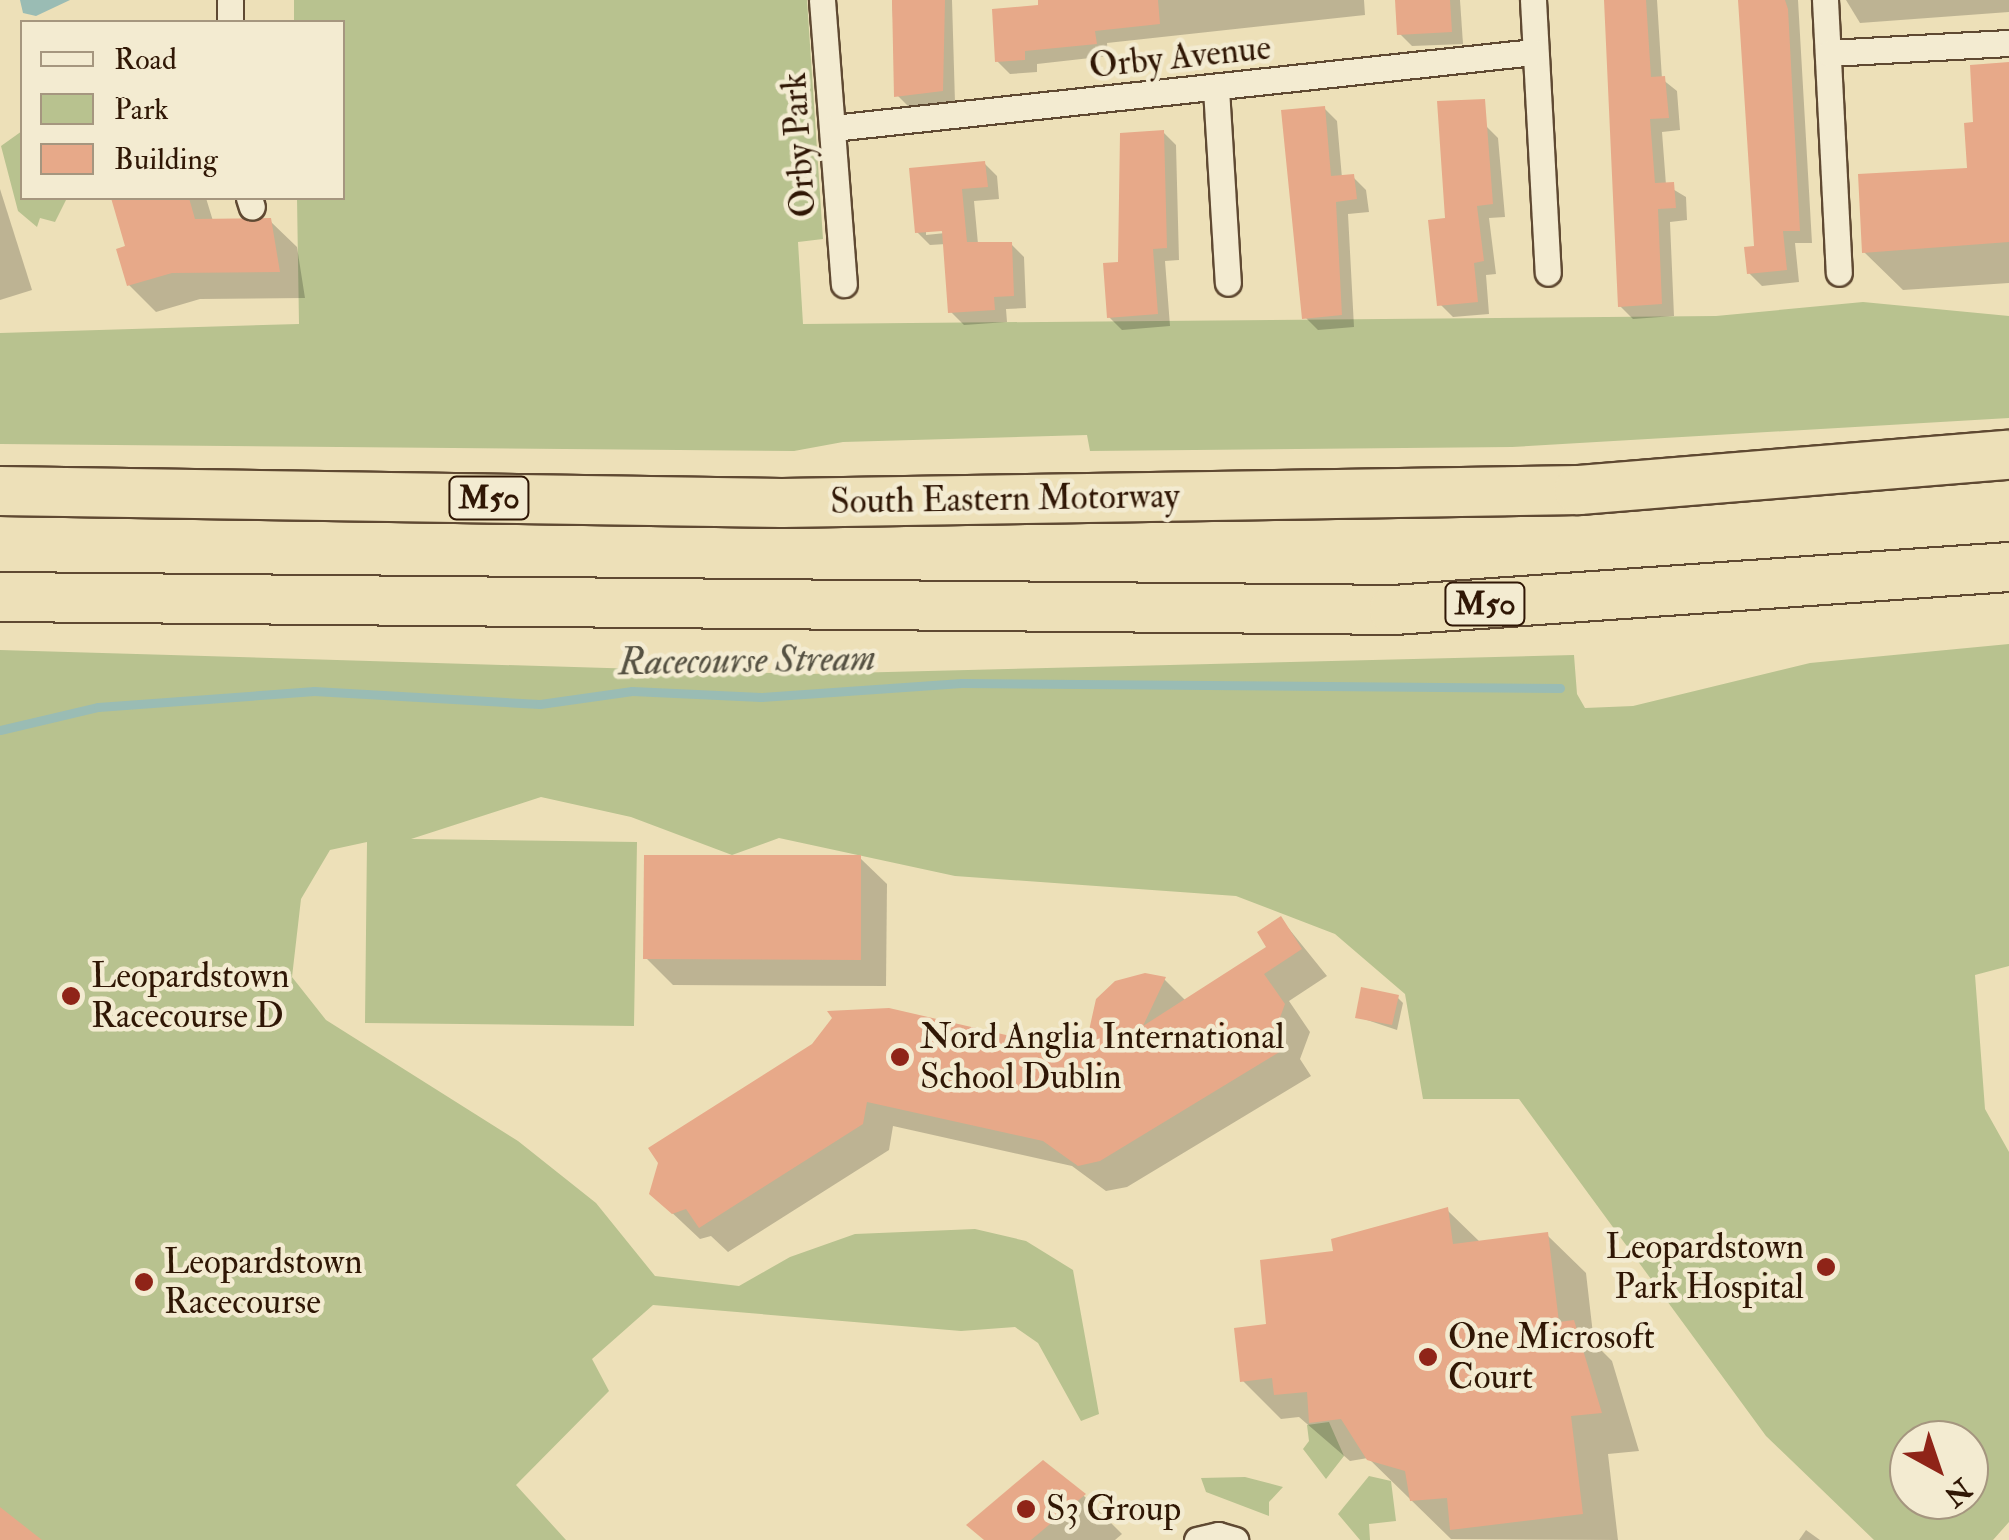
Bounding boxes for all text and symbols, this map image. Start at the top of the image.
legend [20,20,345,200]
street label: Orby Avenue [1087,27,1273,87]
text: Road [114,41,177,78]
street label: Orby Park [773,71,825,219]
text: Park [114,91,169,128]
text: Building [114,141,218,178]
road number: M50 [446,471,532,525]
street label: South Eastern Motorway [830,475,1180,523]
road number: M50 [1442,577,1528,631]
water label: Racecourse Stream [618,636,876,686]
place label: Leopardstown Racecourse D [91,955,289,1037]
marker: Leopardstown Racecourse D [60,985,82,1007]
place label: Nord Anglia International School Dublin [920,1016,1285,1098]
marker: Nord Anglia International School Dublin [889,1046,911,1068]
place label: Leopardstown Park Hospital [1606,1226,1804,1308]
place label: Leopardstown Racecourse [164,1241,362,1323]
marker: Leopardstown Park Hospital [1813,1254,1839,1280]
marker: Leopardstown Racecourse [133,1271,155,1293]
place label: One Microsoft Court [1448,1316,1655,1398]
marker: One Microsoft Court [1417,1346,1439,1368]
north arrow [1889,1420,1989,1520]
text: N [1936,1470,1978,1513]
place label: S3 Group [1046,1488,1181,1530]
marker: S3 Group [1015,1498,1037,1520]

